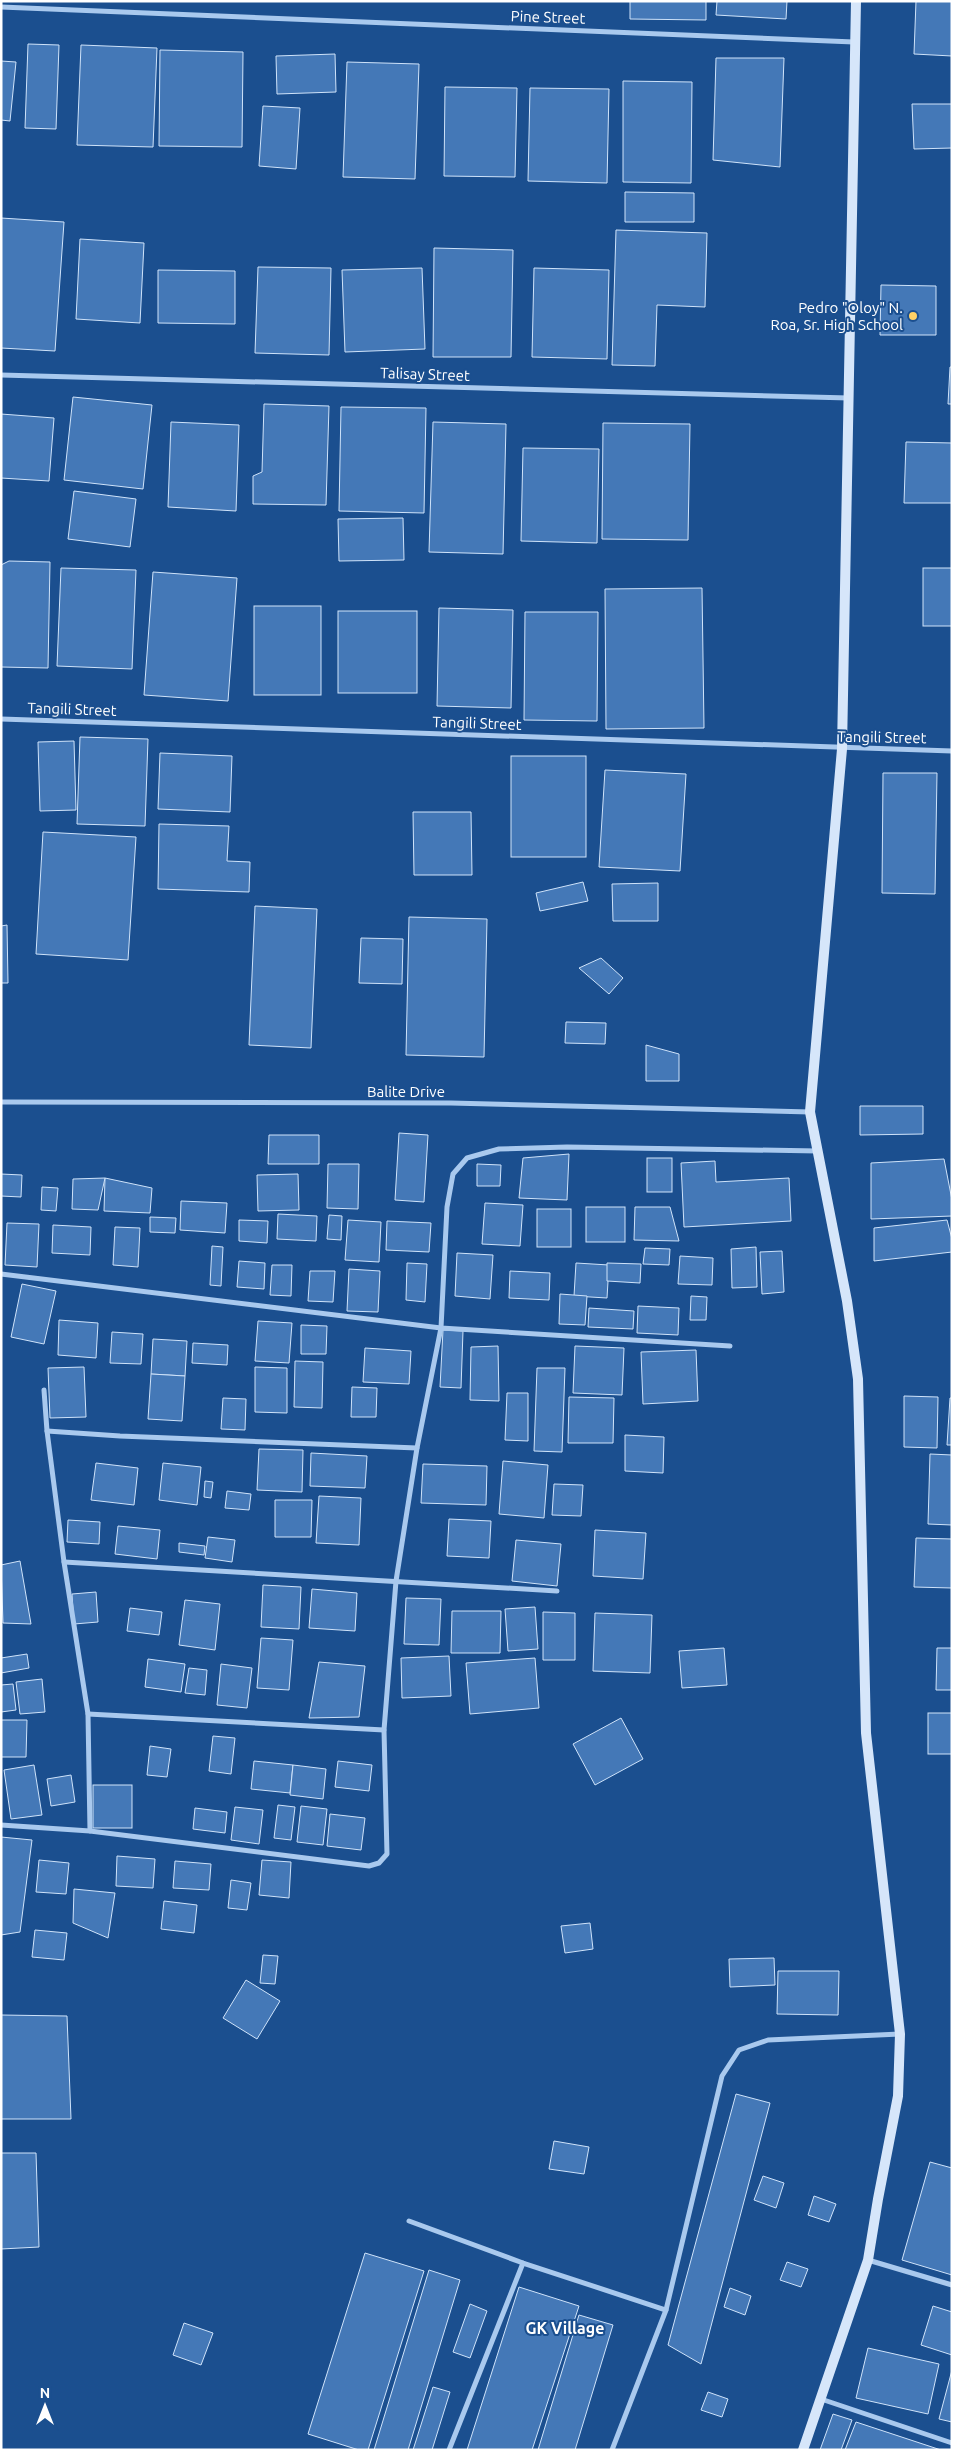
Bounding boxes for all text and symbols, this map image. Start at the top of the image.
street label: Pine Street [510,7,586,27]
place label: Pedro "Oloy" N. Roa, Sr. High School [770,299,903,333]
marker: Pedro "Oloy" N. Roa, Sr. High School [907,310,919,322]
street label: Talisay Street [380,364,470,384]
street label: Tangili Street [27,699,117,719]
street label: Tangili Street [432,713,522,733]
street label: Tangili Street [837,728,927,746]
street label: Balite Drive [367,1083,445,1100]
district label: GK Village [526,2319,604,2337]
north arrow [20,2381,70,2431]
text: N [40,2385,50,2401]

